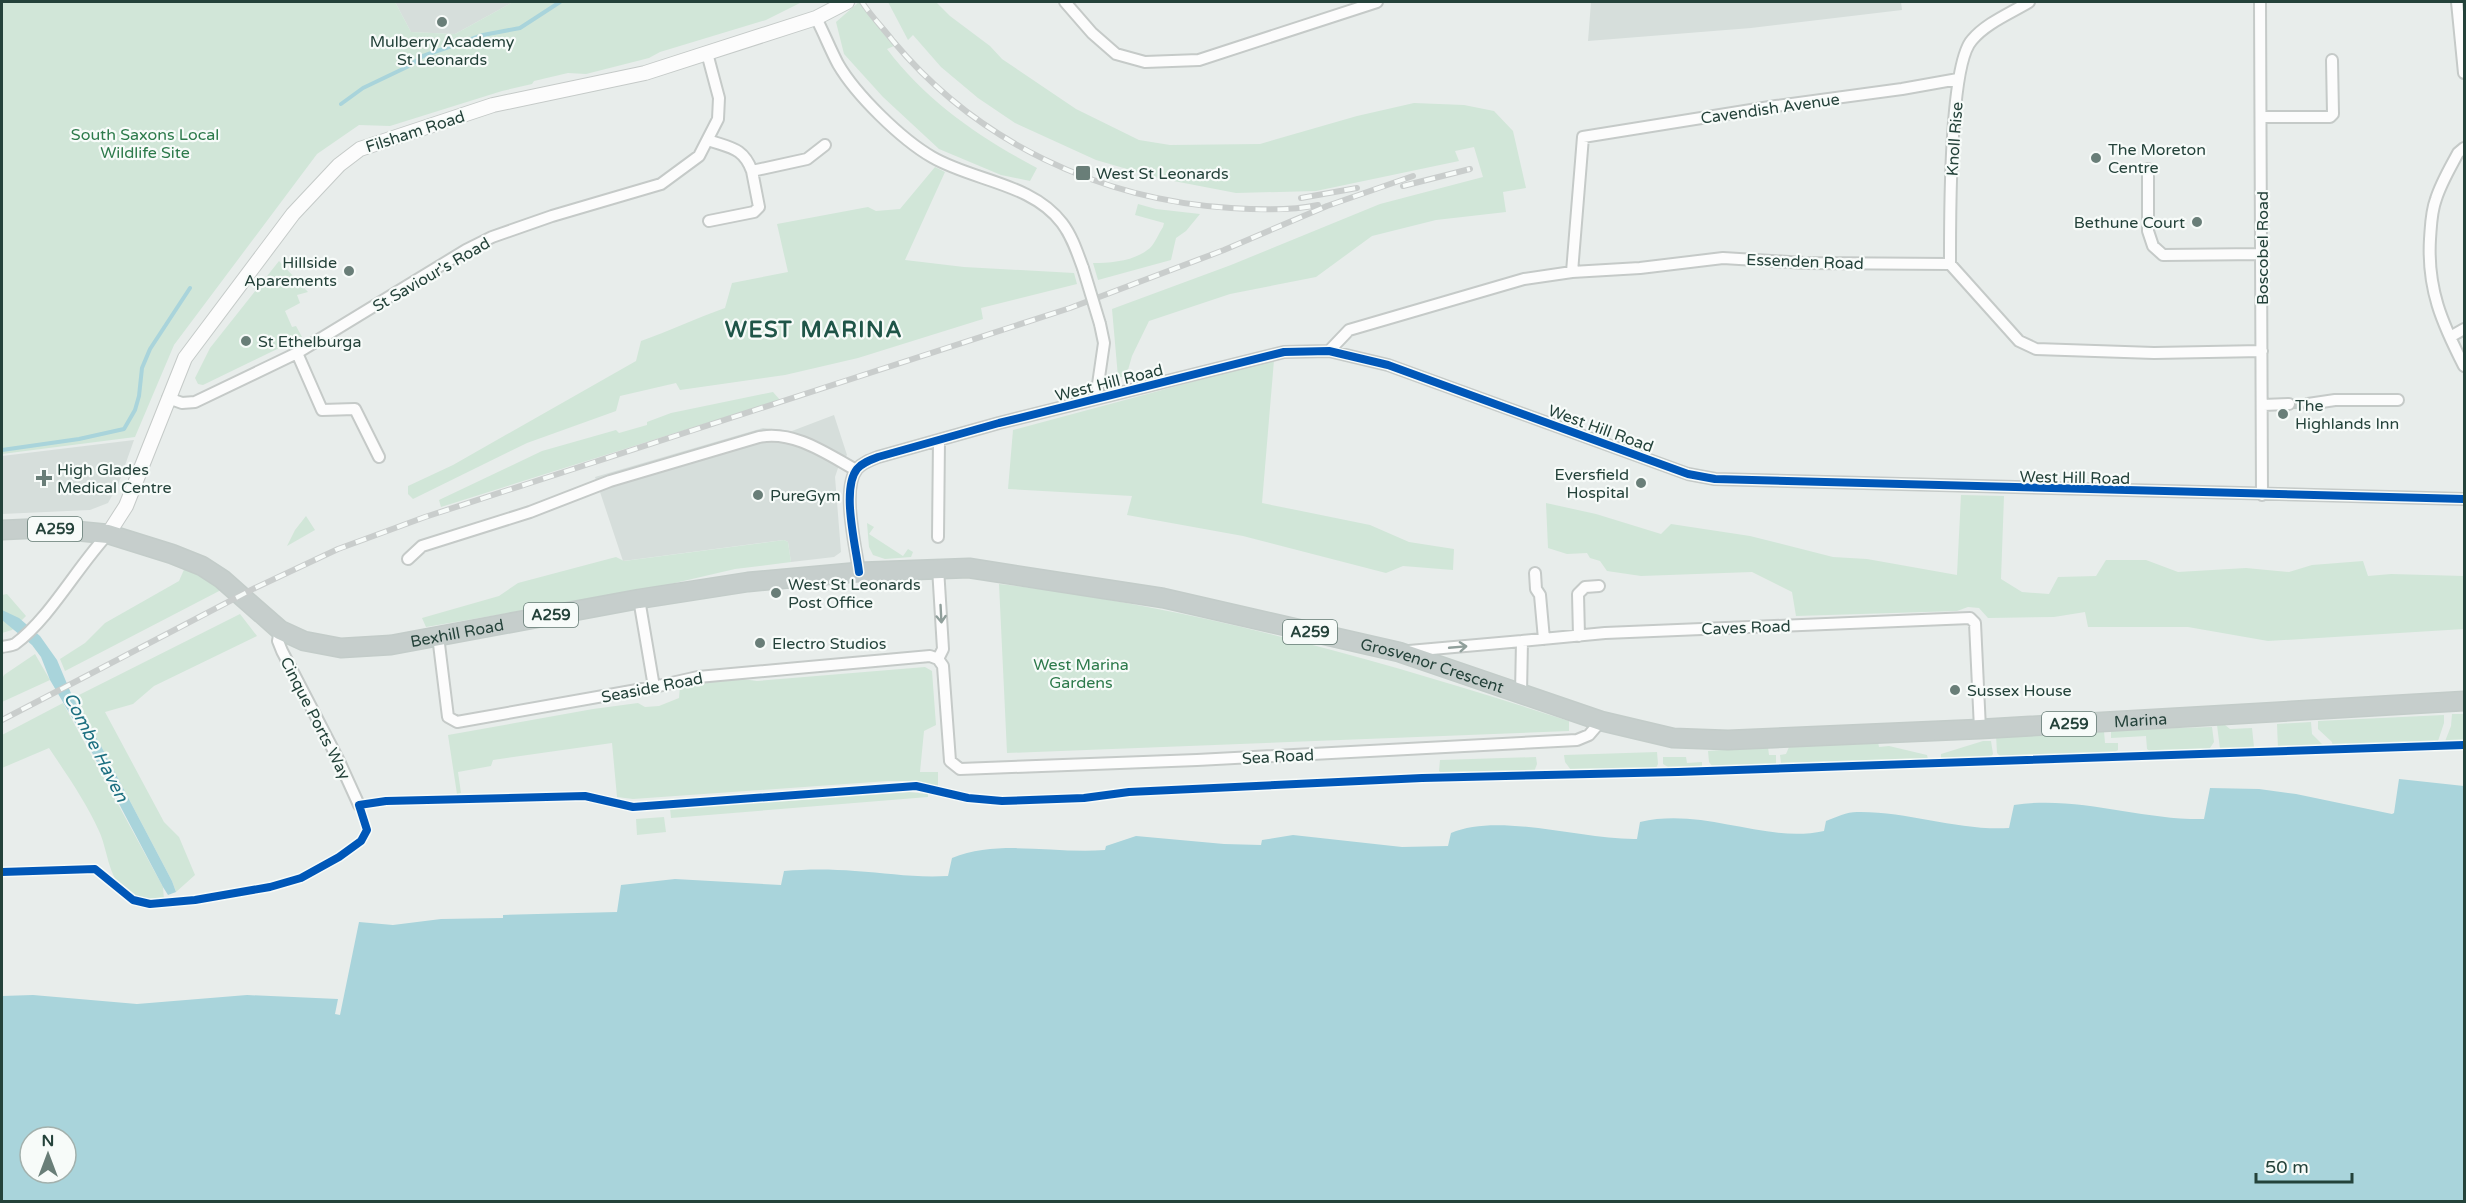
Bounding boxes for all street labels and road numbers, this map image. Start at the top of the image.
street label: Cavendish Avenue [1699,89,1841,129]
street label: Knoll Rise [1942,101,1968,177]
street label: Filsham Road [363,107,467,157]
street label: Boscobel Road [2253,191,2273,305]
street label: St Saviour's Road [369,233,494,317]
street label: Essenden Road [1746,250,1864,274]
street label: West Hill Road [1053,360,1165,406]
street label: West Hill Road [1545,401,1656,457]
street label: West Hill Road [2019,467,2130,489]
road number: A259 [28,517,82,541]
road number: A259 [524,603,578,627]
street label: Bexhill Road [409,615,506,652]
street label: Caves Road [1701,616,1791,640]
road number: A259 [1283,620,1337,644]
street label: Grosvenor Crescent [1358,634,1506,698]
street label: Cinque Ports Way [276,654,355,784]
street label: Seaside Road [600,668,705,708]
street label: Marina [2113,709,2168,732]
road number: A259 [2042,712,2096,736]
street label: Sea Road [1241,745,1315,769]

